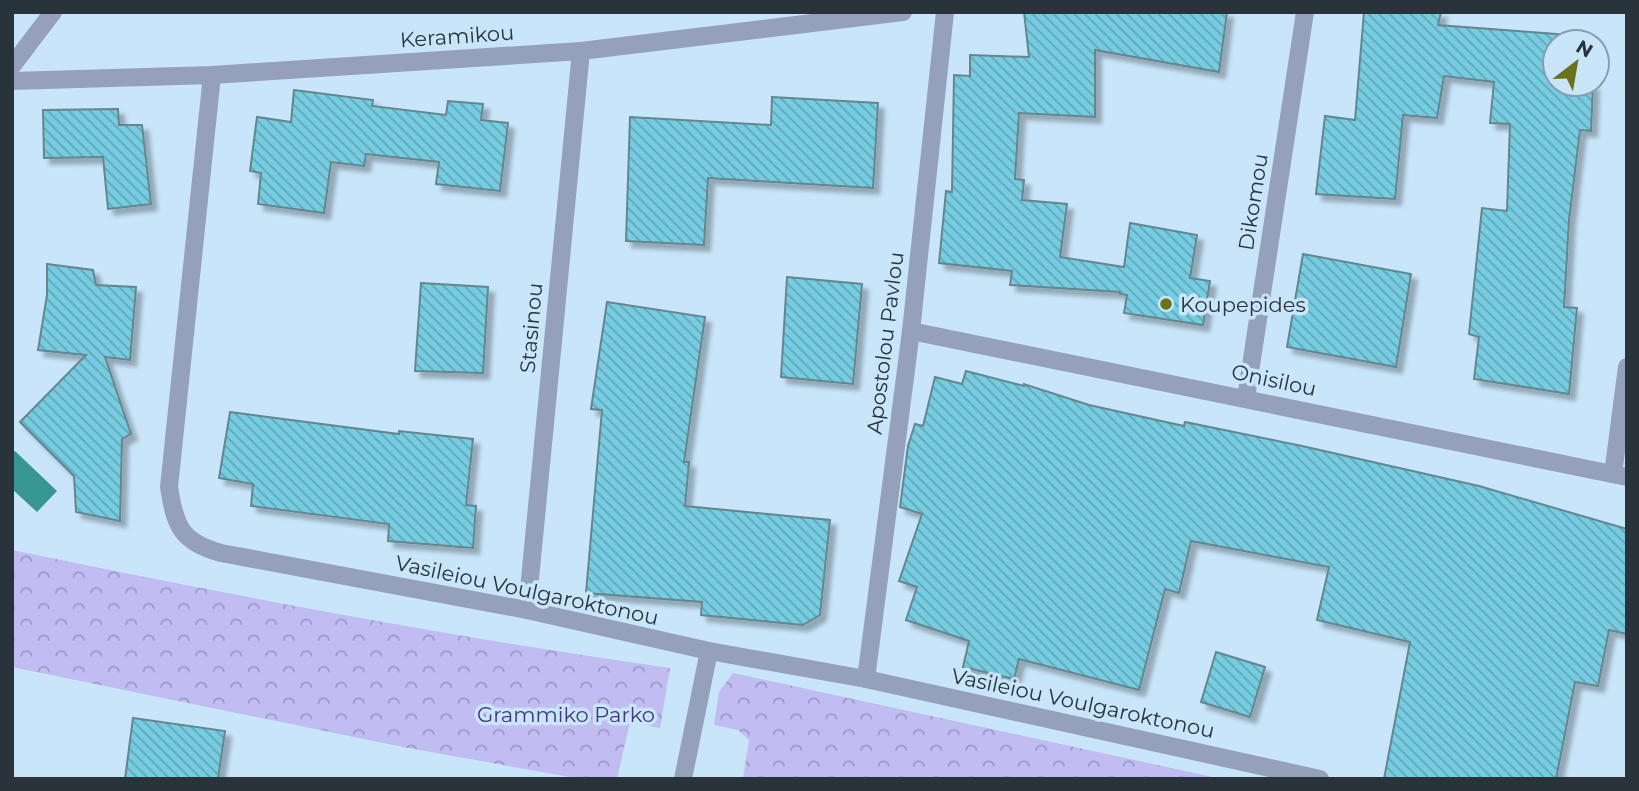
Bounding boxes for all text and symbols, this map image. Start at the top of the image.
street label: Keramikou [399,20,515,52]
north arrow [1541,28,1611,98]
text: N [1572,35,1597,63]
street label: Dikomou [1233,152,1273,252]
street label: Apostolou Pavlou [861,250,909,436]
street label: Stasinou [515,282,547,374]
place label: Koupepides [1180,292,1306,317]
marker: Koupepides [1158,296,1174,312]
street label: Onisilou [1229,359,1319,401]
street label: Vasileiou Voulgaroktonou [393,550,661,630]
street label: Vasileiou Voulgaroktonou [949,663,1217,743]
park label: Grammiko Parko [477,702,655,727]

